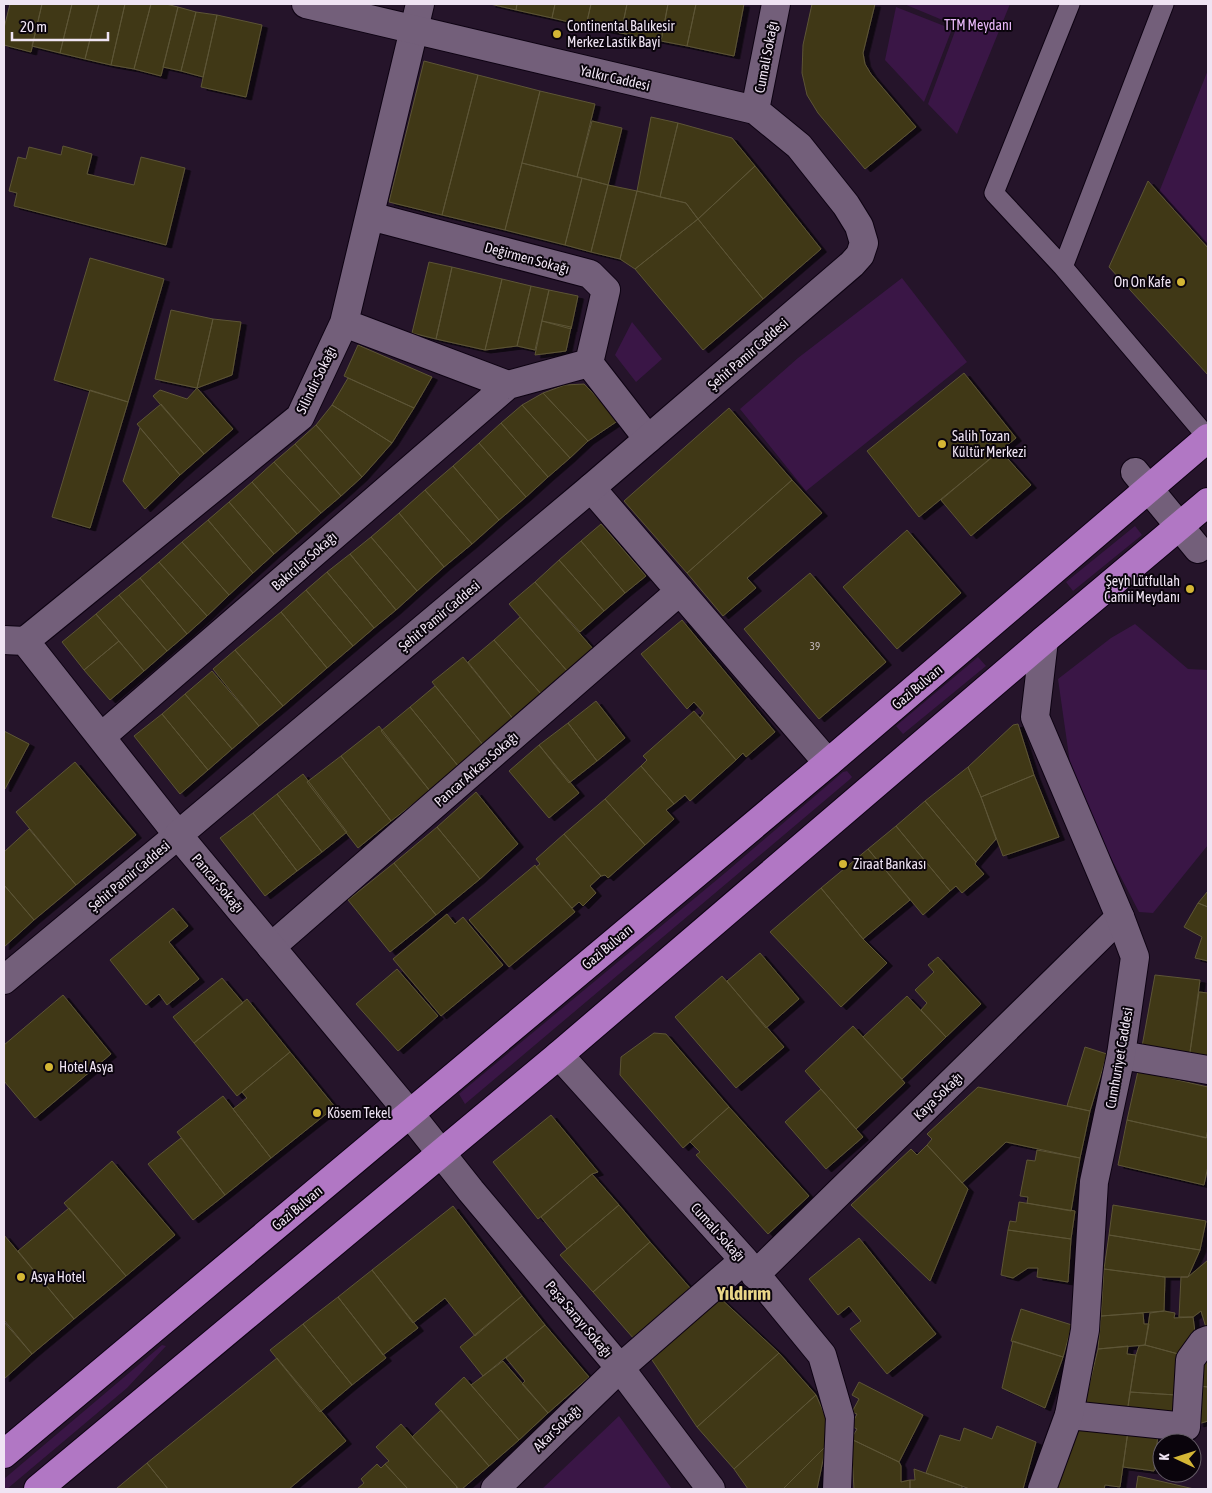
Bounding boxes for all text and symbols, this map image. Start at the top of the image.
scale bar [12,10,109,42]
park label: TTM Meydanı [944,17,1012,33]
text: 20 m [20,18,47,35]
place label: Continental Balıkesir Merkez Lastik Bayi [567,18,676,50]
street label: Cumali Sokağı [751,20,781,94]
marker: Continental Balıkesir Merkez Lastik Bayi [551,28,563,40]
street label: Yalkır Caddesi [579,62,651,94]
street label: Değirmen Sokağı [483,239,571,277]
place label: On On Kafe [1114,274,1171,290]
marker: On On Kafe [1175,276,1187,288]
street label: Şehit Pamir Caddesi [705,315,791,393]
street label: Silindir Sokağı [293,344,339,416]
place label: Salih Tozan Kültür Merkezi [952,428,1026,460]
marker: Salih Tozan Kültür Merkezi [936,438,948,450]
street label: Bakıcılar Sokağı [268,528,340,594]
place label: Şeyh Lütfullah Camii Meydanı [1104,573,1180,605]
street label: Şehit Pamir Caddesi [395,577,483,655]
marker: Şeyh Lütfullah Camii Meydanı [1184,583,1196,595]
house number: 39 [810,640,820,652]
street label: Gazi Bulvarı [889,661,945,713]
street label: Pancar Arkası Sokağı [431,728,521,810]
street label: Şehit Pamir Caddesi [85,837,173,915]
street label: Pancar Sokağı [189,850,247,916]
place label: Ziraat Bankası [853,856,926,872]
marker: Ziraat Bankası [837,858,849,870]
street label: Gazi Bulvarı [579,921,635,973]
street label: Cumhuriyet Caddesi [1102,1006,1136,1110]
place label: Hotel Asya [59,1059,114,1075]
marker: Hotel Asya [43,1061,55,1073]
street label: Kaya Sokağı [910,1069,966,1123]
place label: Kösem Tekel [327,1105,391,1121]
marker: Kösem Tekel [311,1107,323,1119]
street label: Gazi Bulvarı [269,1182,325,1234]
street label: Cumalı Sokağı [688,1200,748,1264]
place label: Asya Hotel [31,1269,86,1285]
marker: Asya Hotel [15,1271,27,1283]
street label: Paşa Sarayı Sokağı [542,1278,616,1360]
district label: Yıldırım [716,1282,771,1304]
street label: Akar Sokağı [530,1401,584,1455]
north arrow [1152,1433,1202,1483]
text: K [1156,1453,1172,1461]

